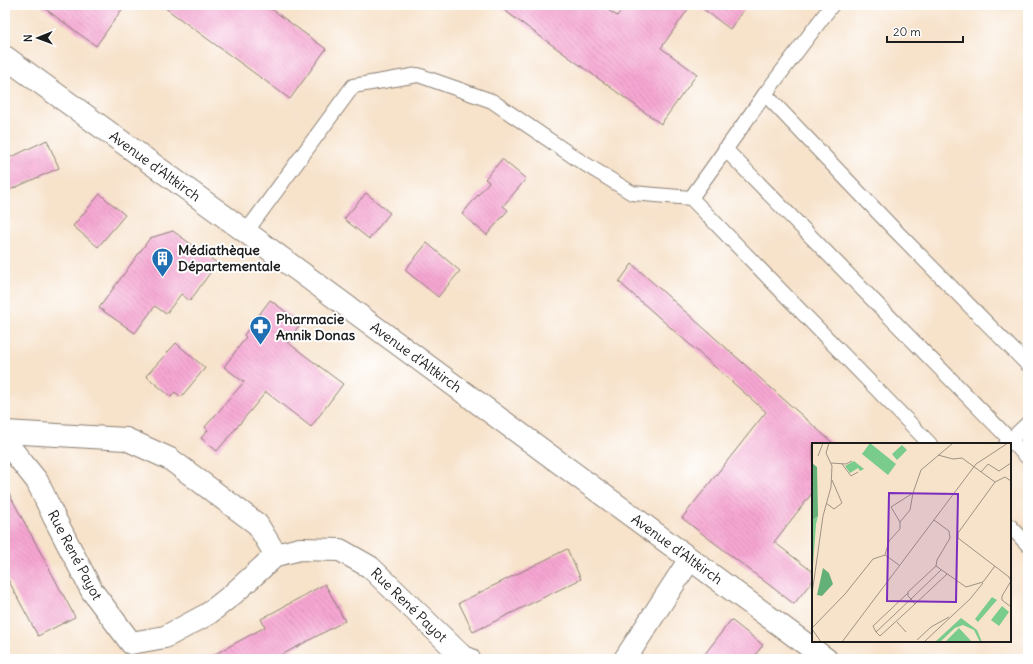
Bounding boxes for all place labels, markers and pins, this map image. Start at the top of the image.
place label: Médiathèque Départementale [178,241,281,275]
building icon: Médiathèque Départementale [150,245,176,278]
place label: Pharmacie Annik Donas [276,310,356,344]
pharmacy icon: Pharmacie Annik Donas [248,314,274,347]

